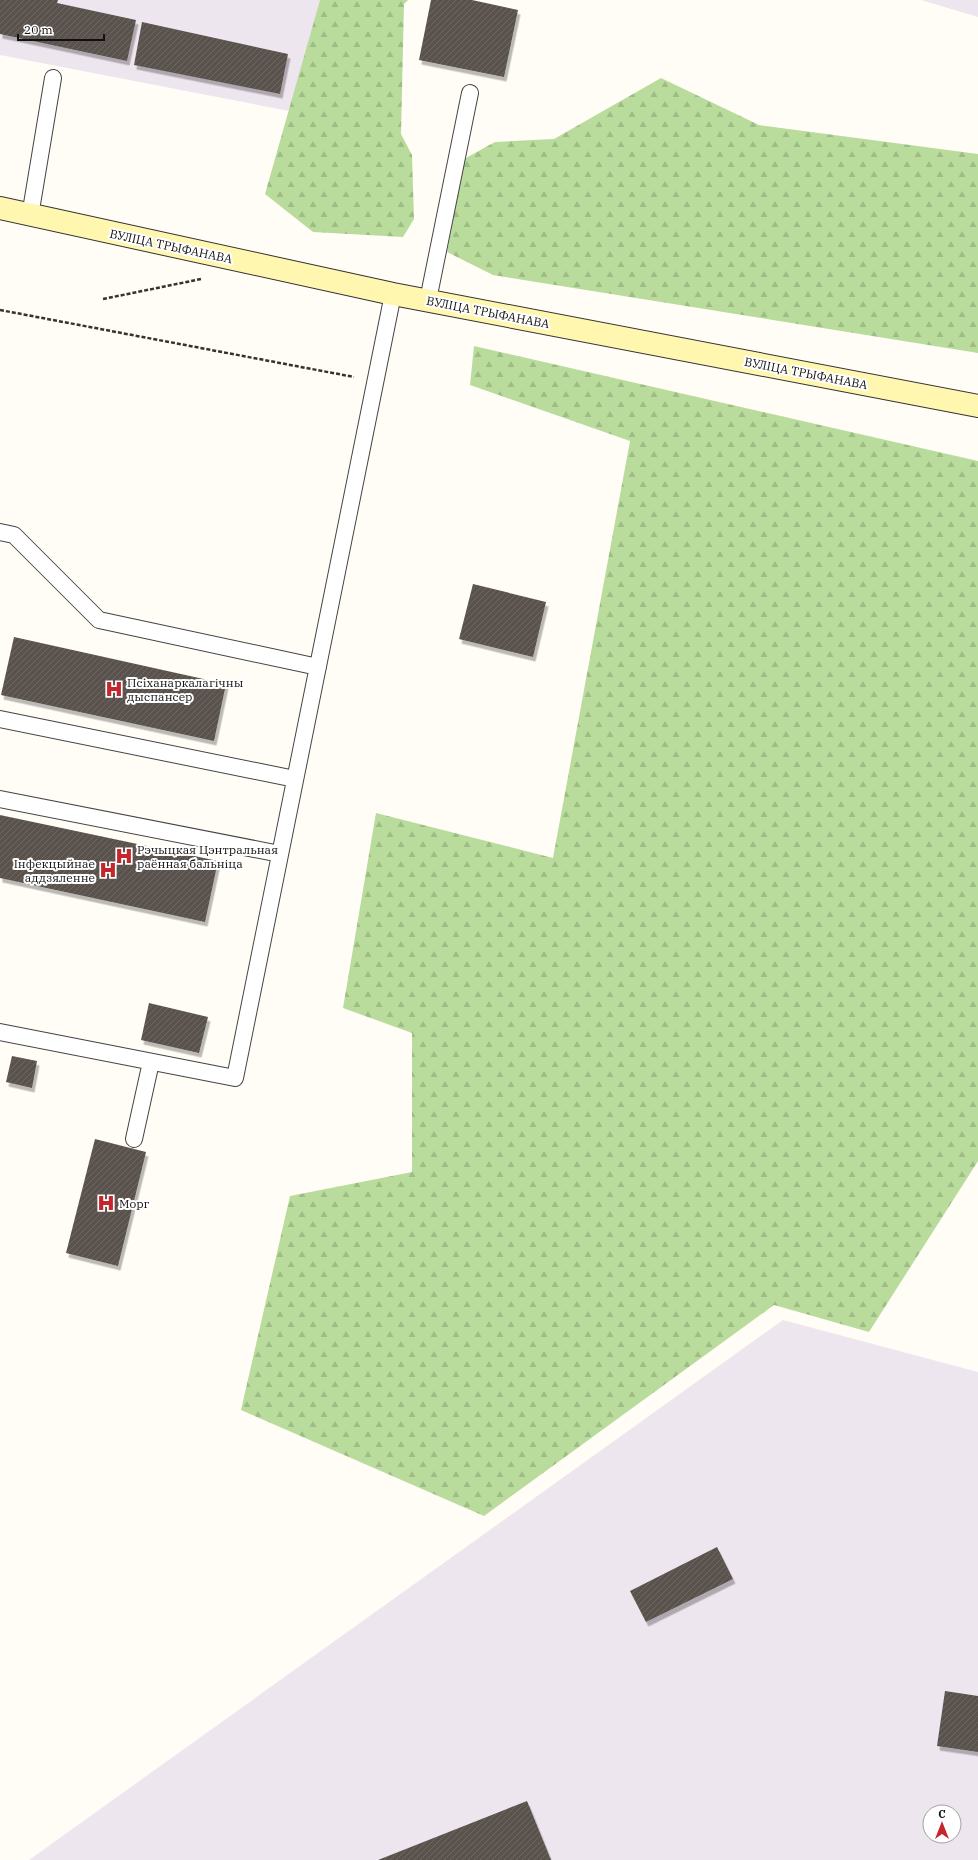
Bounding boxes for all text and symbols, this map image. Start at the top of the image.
scale bar [18,16,104,42]
text: 20 m [24,22,53,37]
street label: ВУЛІЦА ТРЫФАНАВА [108,226,234,266]
street label: ВУЛІЦА ТРЫФАНАВА [425,293,552,331]
street label: ВУЛІЦА ТРЫФАНАВА [743,354,870,392]
place label: Псіханаркалагічны дыспансер [127,675,244,704]
hospital icon: Псіханаркалагічны дыспансер [104,679,124,699]
place label: Рэчыцкая Цэнтральная раённая бальніца [137,842,278,871]
hospital icon: Рэчыцкая Цэнтральная раённая бальніца [114,846,134,866]
place label: Інфекцыйнае аддзяленне [14,856,95,885]
hospital icon: Інфекцыйнае аддзяленне [98,860,118,880]
hospital icon: Морг [96,1193,116,1213]
place label: Морг [119,1196,150,1211]
north arrow [922,1804,962,1844]
text: С [938,1807,946,1821]

